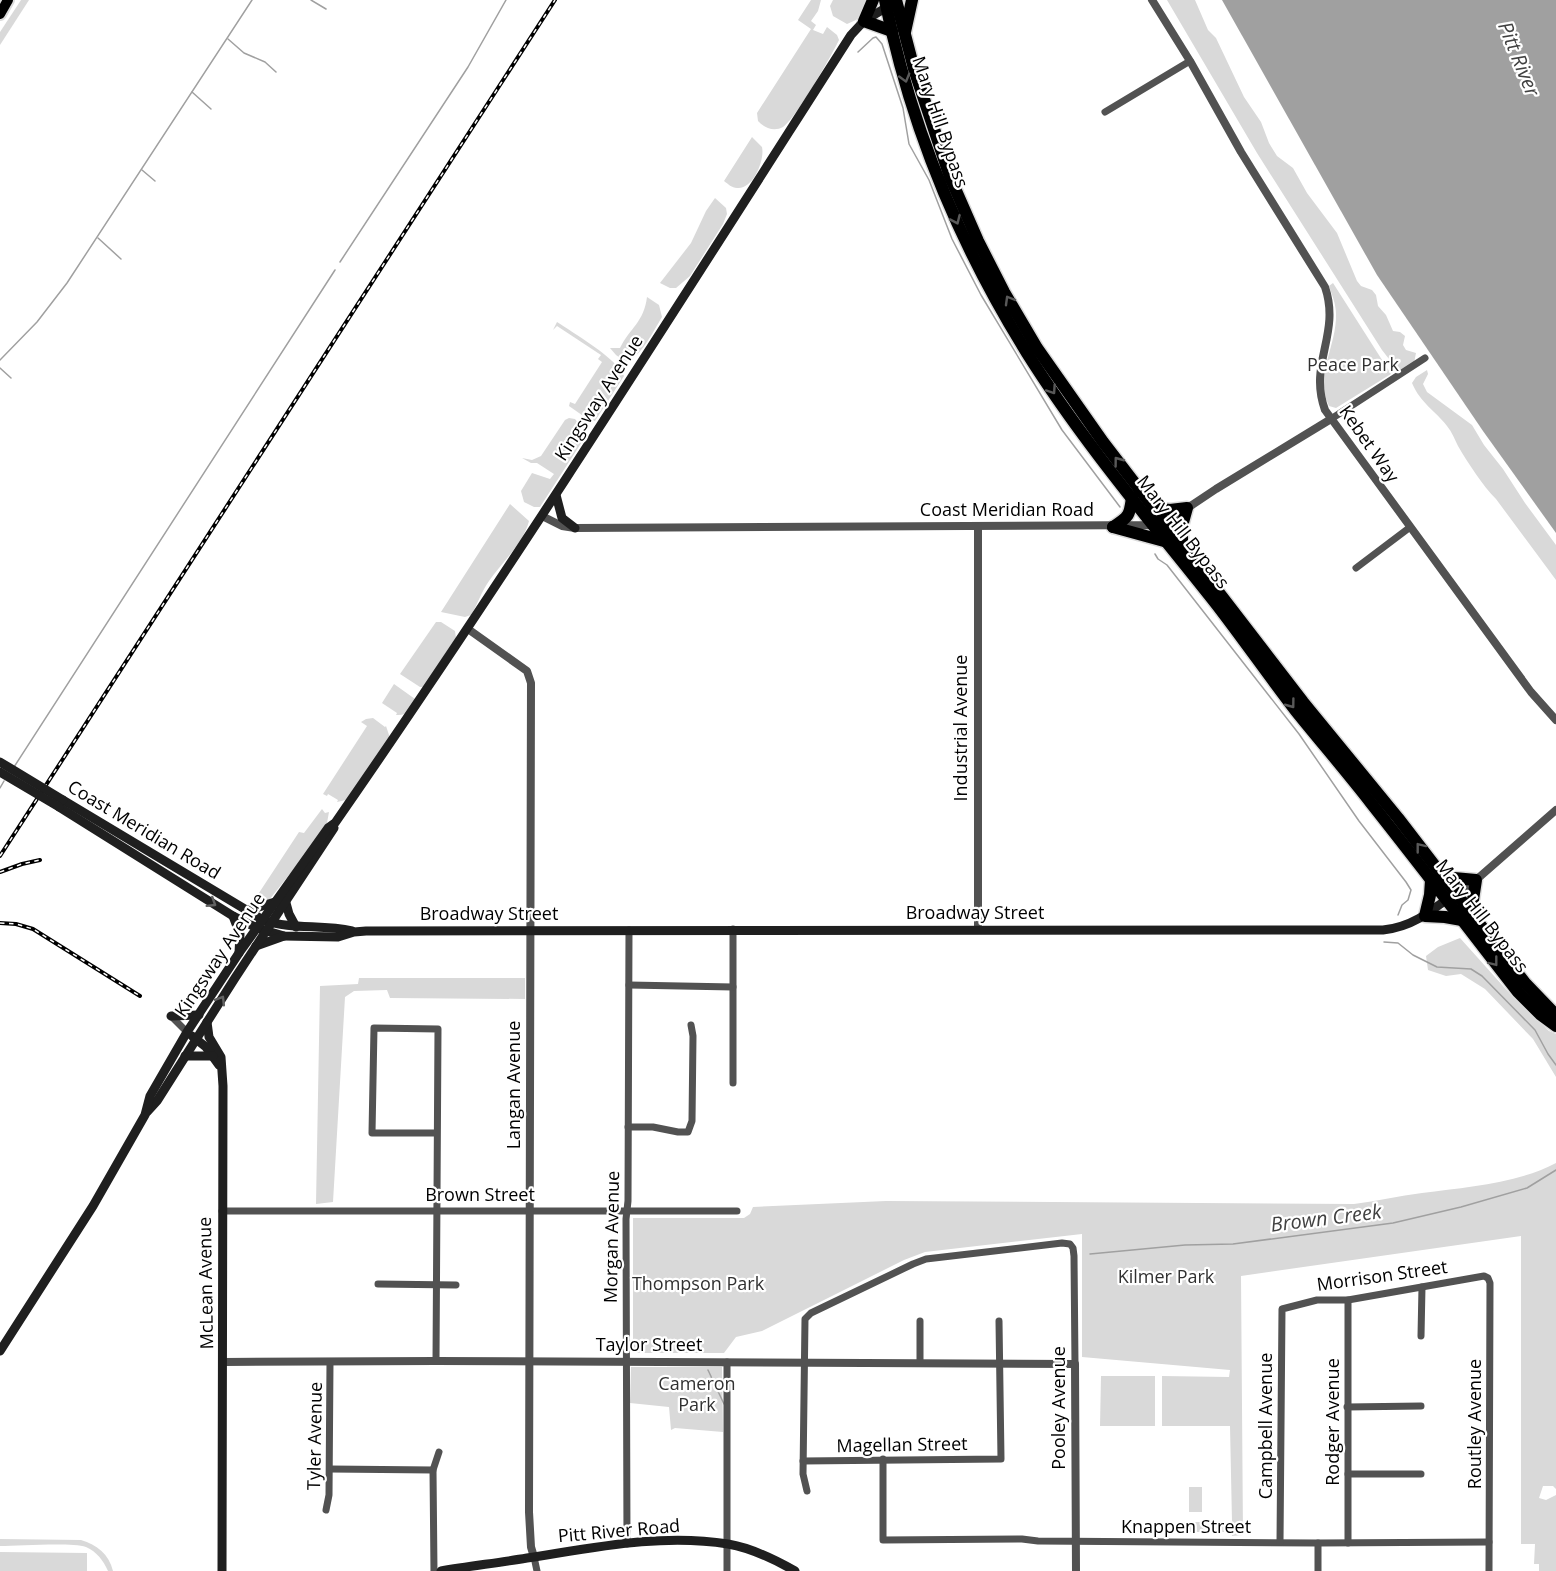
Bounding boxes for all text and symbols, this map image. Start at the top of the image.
water label: Pitt River [1492,17,1547,101]
street label: Mary Hill Bypass [907,53,975,191]
one-way arrow [897,73,910,83]
one-way arrow [949,214,961,225]
one-way arrow [1005,296,1016,306]
street label: Kingsway Avenue [549,330,648,465]
park label: Peace Park [1307,352,1400,376]
one-way arrow [1045,383,1056,394]
street label: Kebet Way [1334,400,1406,488]
one-way arrow [1115,457,1126,468]
street label: Mary Hill Bypass [1132,470,1236,593]
street label: Coast Meridian Road [920,497,1094,521]
street label: Industrial Avenue [948,655,972,801]
one-way arrow [1284,697,1295,708]
street label: Coast Meridian Road [64,774,225,884]
one-way arrow [1417,843,1428,854]
street label: Mary Hill Bypass [1431,854,1535,977]
street label: Kingsway Avenue [169,888,270,1021]
one-way arrow [206,896,216,908]
street label: Broadway Street [906,900,1044,924]
street label: Broadway Street [420,901,558,925]
one-way arrow [1487,955,1498,966]
one-way arrow [214,996,225,1007]
street label: Langan Avenue [501,1021,525,1149]
street label: Morgan Avenue [598,1171,624,1303]
street label: Brown Street [425,1182,535,1206]
water label: Brown Creek [1269,1197,1384,1238]
street label: McLean Avenue [192,1216,218,1350]
street label: Morrison Street [1315,1254,1449,1296]
park label: Kilmer Park [1118,1264,1215,1288]
park label: Thompson Park [632,1271,765,1295]
street label: Taylor Street [596,1332,702,1356]
street label: Pooley Avenue [1046,1346,1070,1470]
street label: Campbell Avenue [1253,1353,1277,1499]
street label: Rodger Avenue [1320,1358,1344,1486]
street label: Routley Avenue [1462,1359,1486,1489]
park label: Cameron Park [658,1371,736,1416]
street label: Tyler Avenue [301,1382,327,1490]
street label: Magellan Street [836,1431,968,1457]
street label: Pitt River Road [557,1513,681,1547]
street label: Knappen Street [1121,1514,1251,1538]

